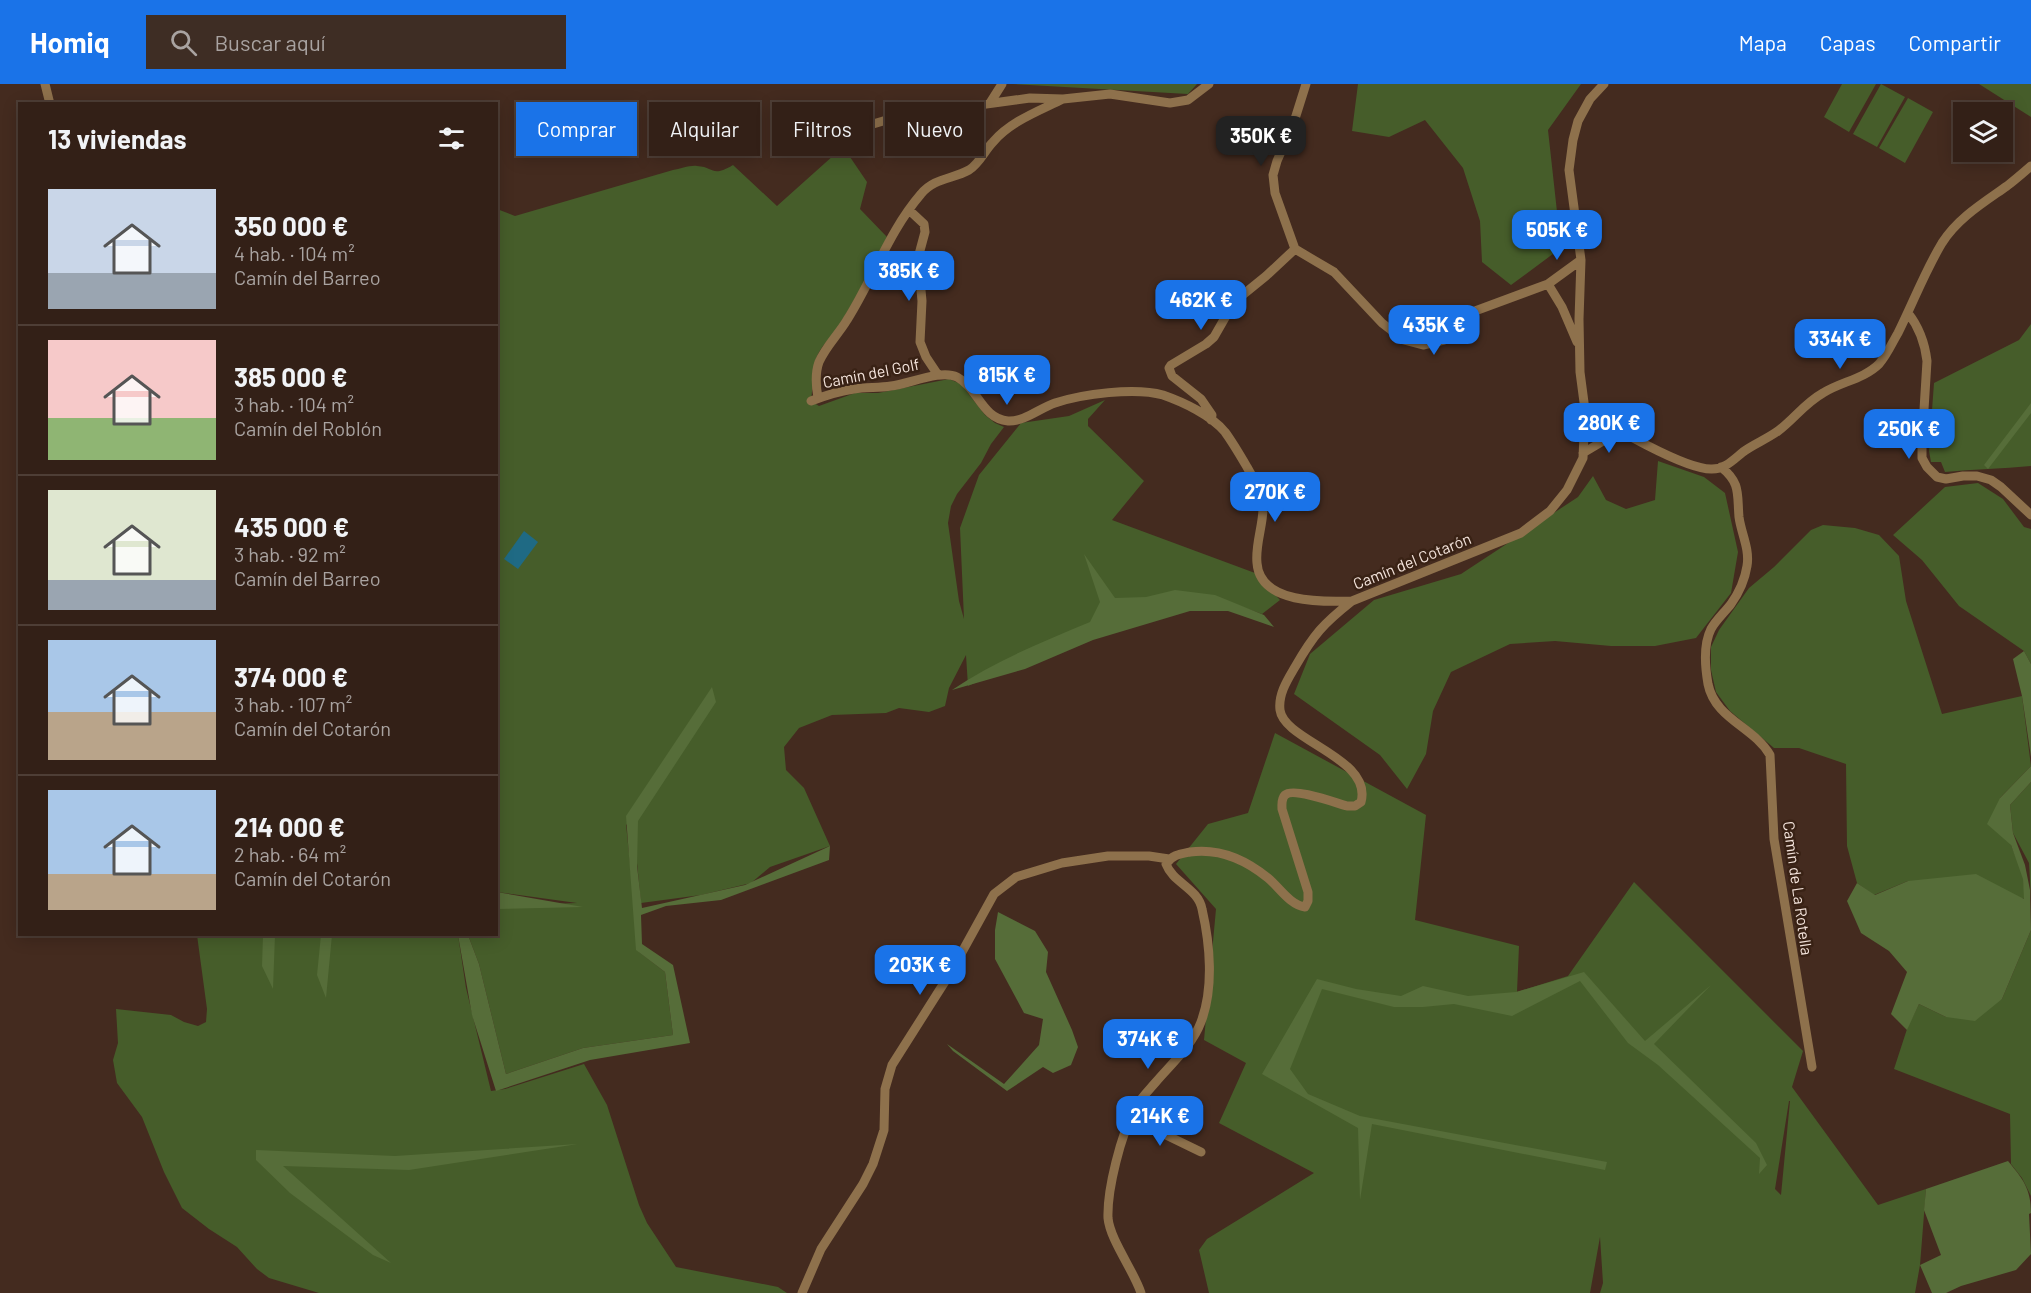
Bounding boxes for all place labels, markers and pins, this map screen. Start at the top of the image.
pin: 350K € [1212,116,1310,167]
pin: 505K € [1508,210,1606,261]
pin: 385K € [860,251,958,302]
pin: 462K € [1152,280,1250,331]
pin: 435K € [1385,305,1483,356]
pin: 334K € [1791,319,1889,370]
pin: 815K € [958,355,1056,406]
pin: 280K € [1560,403,1658,454]
pin: 250K € [1860,409,1958,460]
pin: 270K € [1226,472,1324,523]
pin: 203K € [871,945,969,996]
pin: 374K € [1099,1019,1197,1070]
pin: 214K € [1111,1096,1209,1147]

